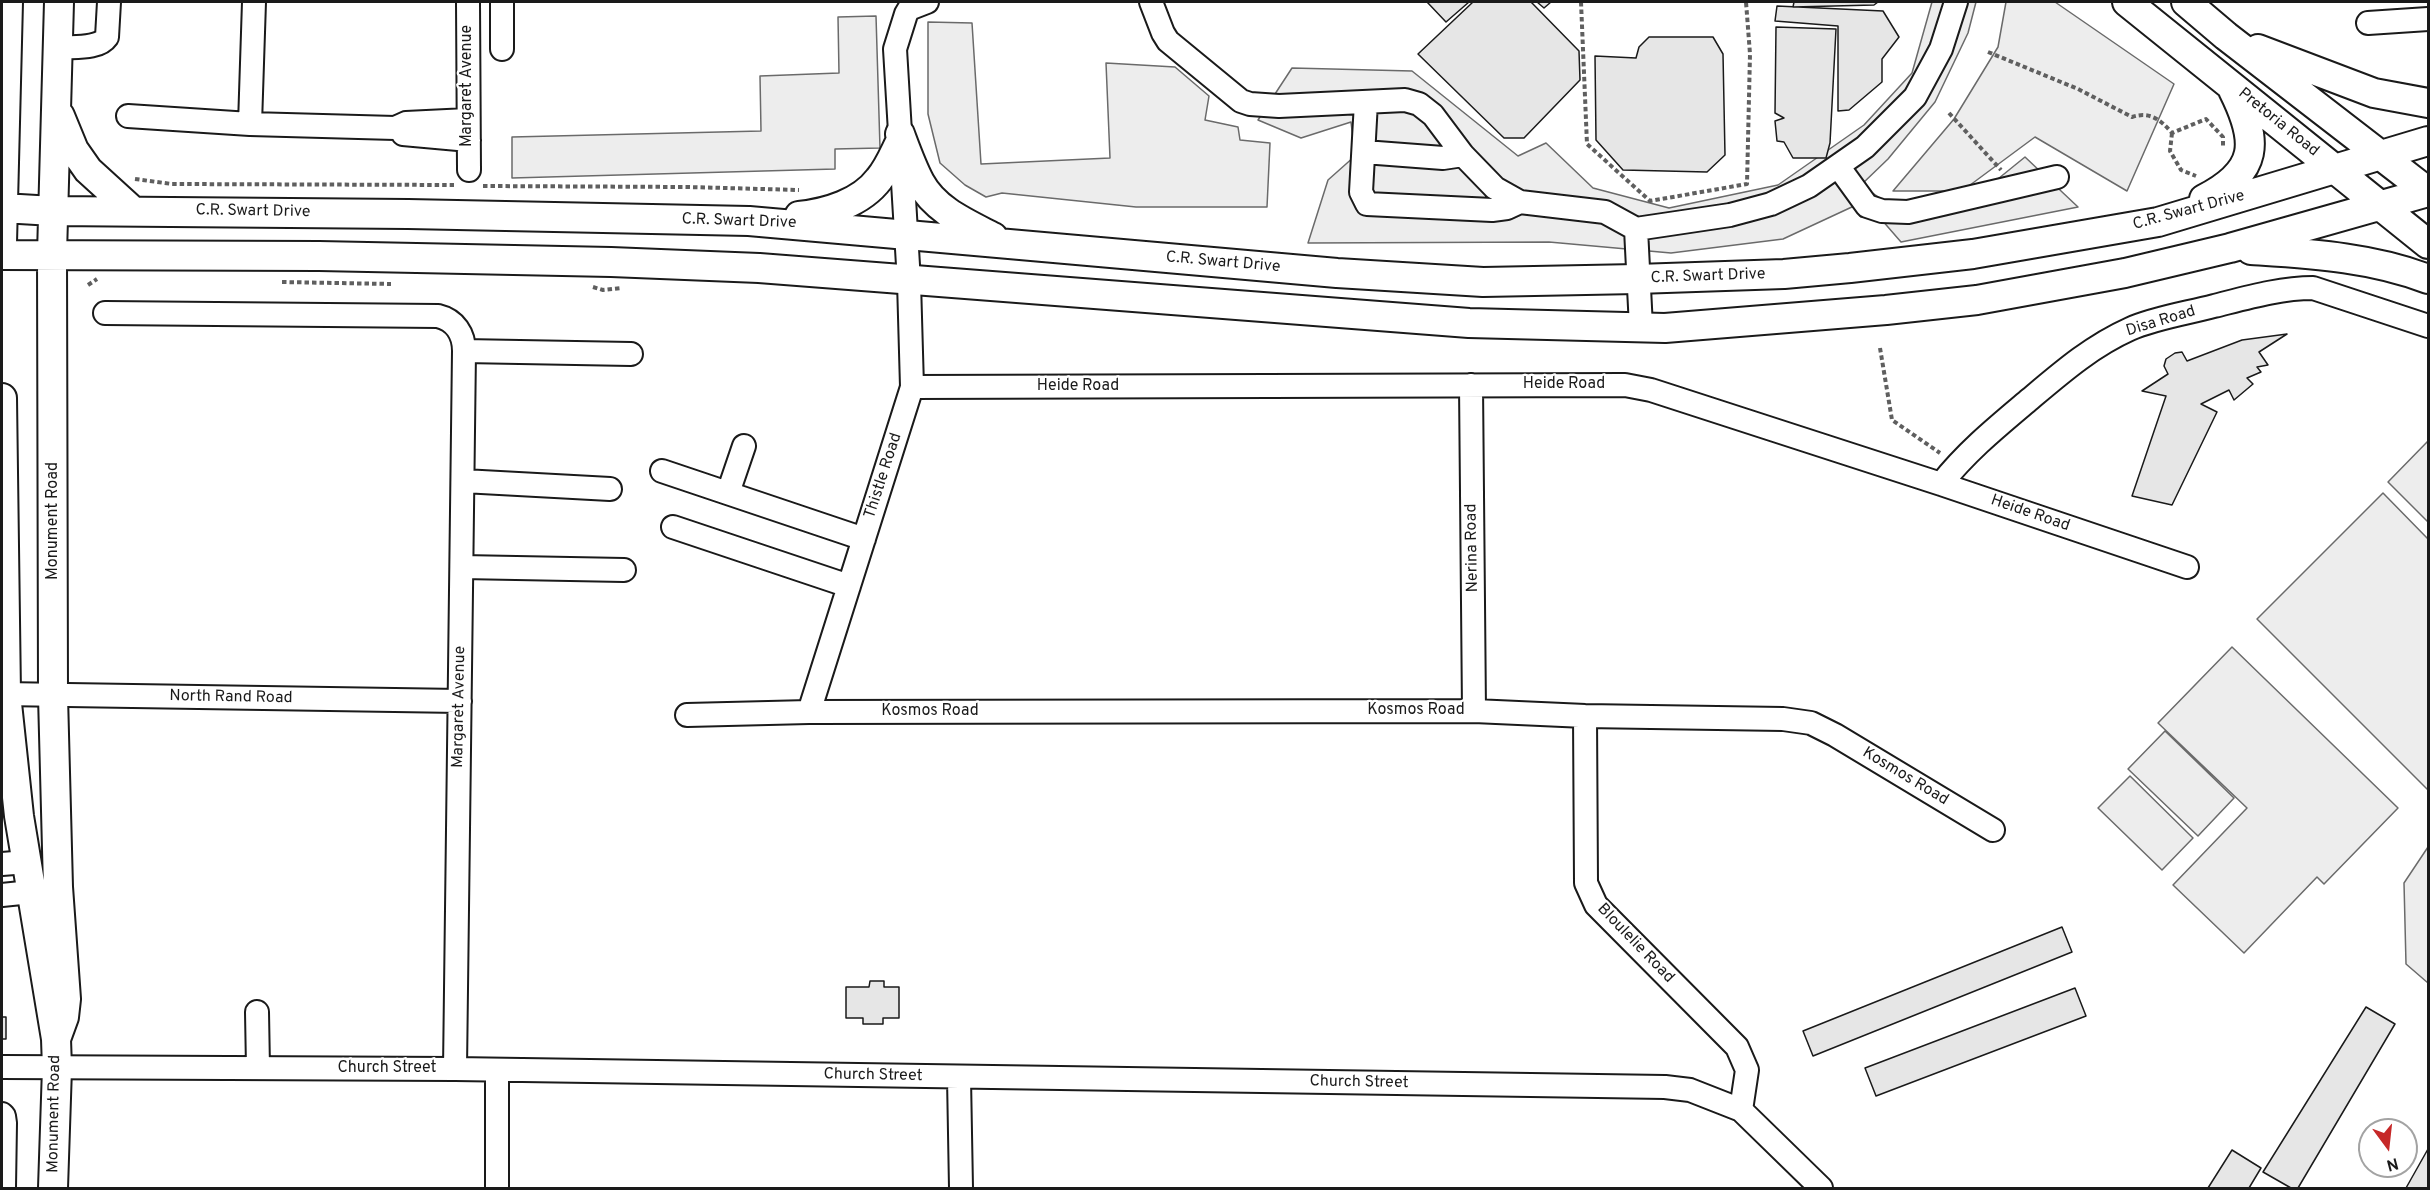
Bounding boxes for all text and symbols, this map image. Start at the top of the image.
street label: Margaret Avenue [458,25,478,147]
street label: Pretoria Road [2234,85,2322,161]
street label: C.R. Swart Drive [2131,187,2247,235]
street label: C.R. Swart Drive [195,201,311,223]
street label: C.R. Swart Drive [681,210,797,234]
street label: C.R. Swart Drive [1165,248,1281,278]
street label: C.R. Swart Drive [1650,265,1766,289]
street label: Disa Road [2124,302,2198,342]
street label: Heide Road [1523,375,1605,395]
street label: Heide Road [1037,377,1119,397]
street label: Thistle Road [861,431,907,521]
street label: Monument Road [44,462,64,580]
street label: Heide Road [1988,492,2072,536]
street label: Nerina Road [1463,504,1483,592]
street label: Margaret Avenue [449,646,471,768]
street label: North Rand Road [169,687,293,709]
street label: Kosmos Road [1367,701,1465,721]
street label: Kosmos Road [881,702,979,722]
street label: Kosmos Road [1858,744,1952,810]
street label: Bloulelie Road [1592,900,1678,988]
street label: Monument Road [44,1055,66,1173]
street label: Church Street [337,1059,437,1079]
street label: Church Street [823,1066,923,1086]
street label: Church Street [1309,1073,1409,1093]
north arrow [2358,1118,2418,1178]
text: N [2384,1152,2400,1175]

